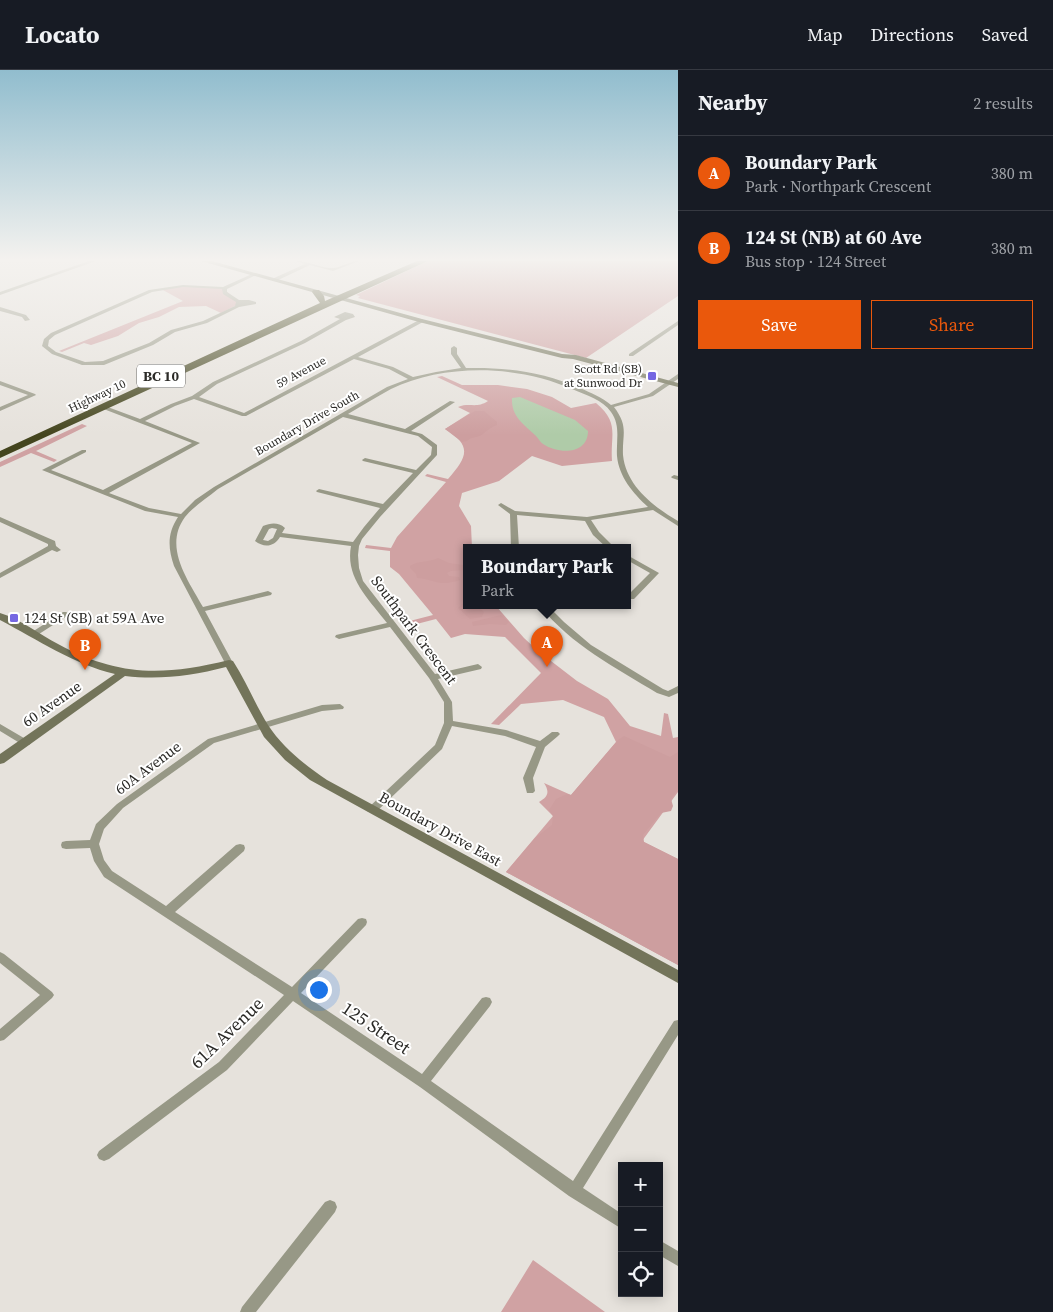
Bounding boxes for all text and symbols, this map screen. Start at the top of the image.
text: Locato [25,18,100,51]
text: Map [807,22,843,47]
text: Directions [871,22,954,47]
text: Saved [982,22,1028,47]
text: Nearby [698,88,768,117]
text: 2 results [973,92,1033,114]
text: Boundary Park [745,149,877,175]
text: A [709,162,719,184]
text: 380 m [991,162,1033,184]
text: Park · Northpark Crescent [745,175,931,197]
text: 124 St (NB) at 60 Ave [745,224,922,250]
text: B [709,237,719,259]
text: 380 m [991,237,1033,259]
text: Bus stop · 124 Street [745,250,886,272]
button: Save [698,300,861,349]
button: Share [871,300,1033,349]
street label: 59 Avenue [273,352,329,392]
place label: Scott Rd (SB) at Sunwood Dr [564,361,642,391]
road number: BC 10 [137,364,185,388]
marker: Scott Rd (SB) at Sunwood Dr [646,370,658,382]
street label: Highway 10 [66,376,128,416]
street label: Boundary Drive South [252,387,362,459]
popup [463,544,631,609]
text: Boundary Park [481,553,613,579]
street label: Southpark Crescent [367,571,462,688]
text: Park [481,579,514,601]
place label: 124 St (SB) at 59A Ave [24,607,165,628]
marker: 124 St (SB) at 59A Ave [8,612,20,624]
pin: A [531,626,563,667]
pin: B [69,629,101,670]
street label: 60 Avenue [18,675,86,732]
street label: 60A Avenue [110,736,185,799]
street label: Boundary Drive East [375,786,505,871]
your location [306,977,332,1003]
street label: 61A Avenue [184,991,269,1074]
street label: 125 Street [337,995,416,1060]
map controls [618,1162,663,1297]
button: + [618,1162,663,1207]
button: − [618,1207,663,1252]
button: locate [618,1252,663,1297]

